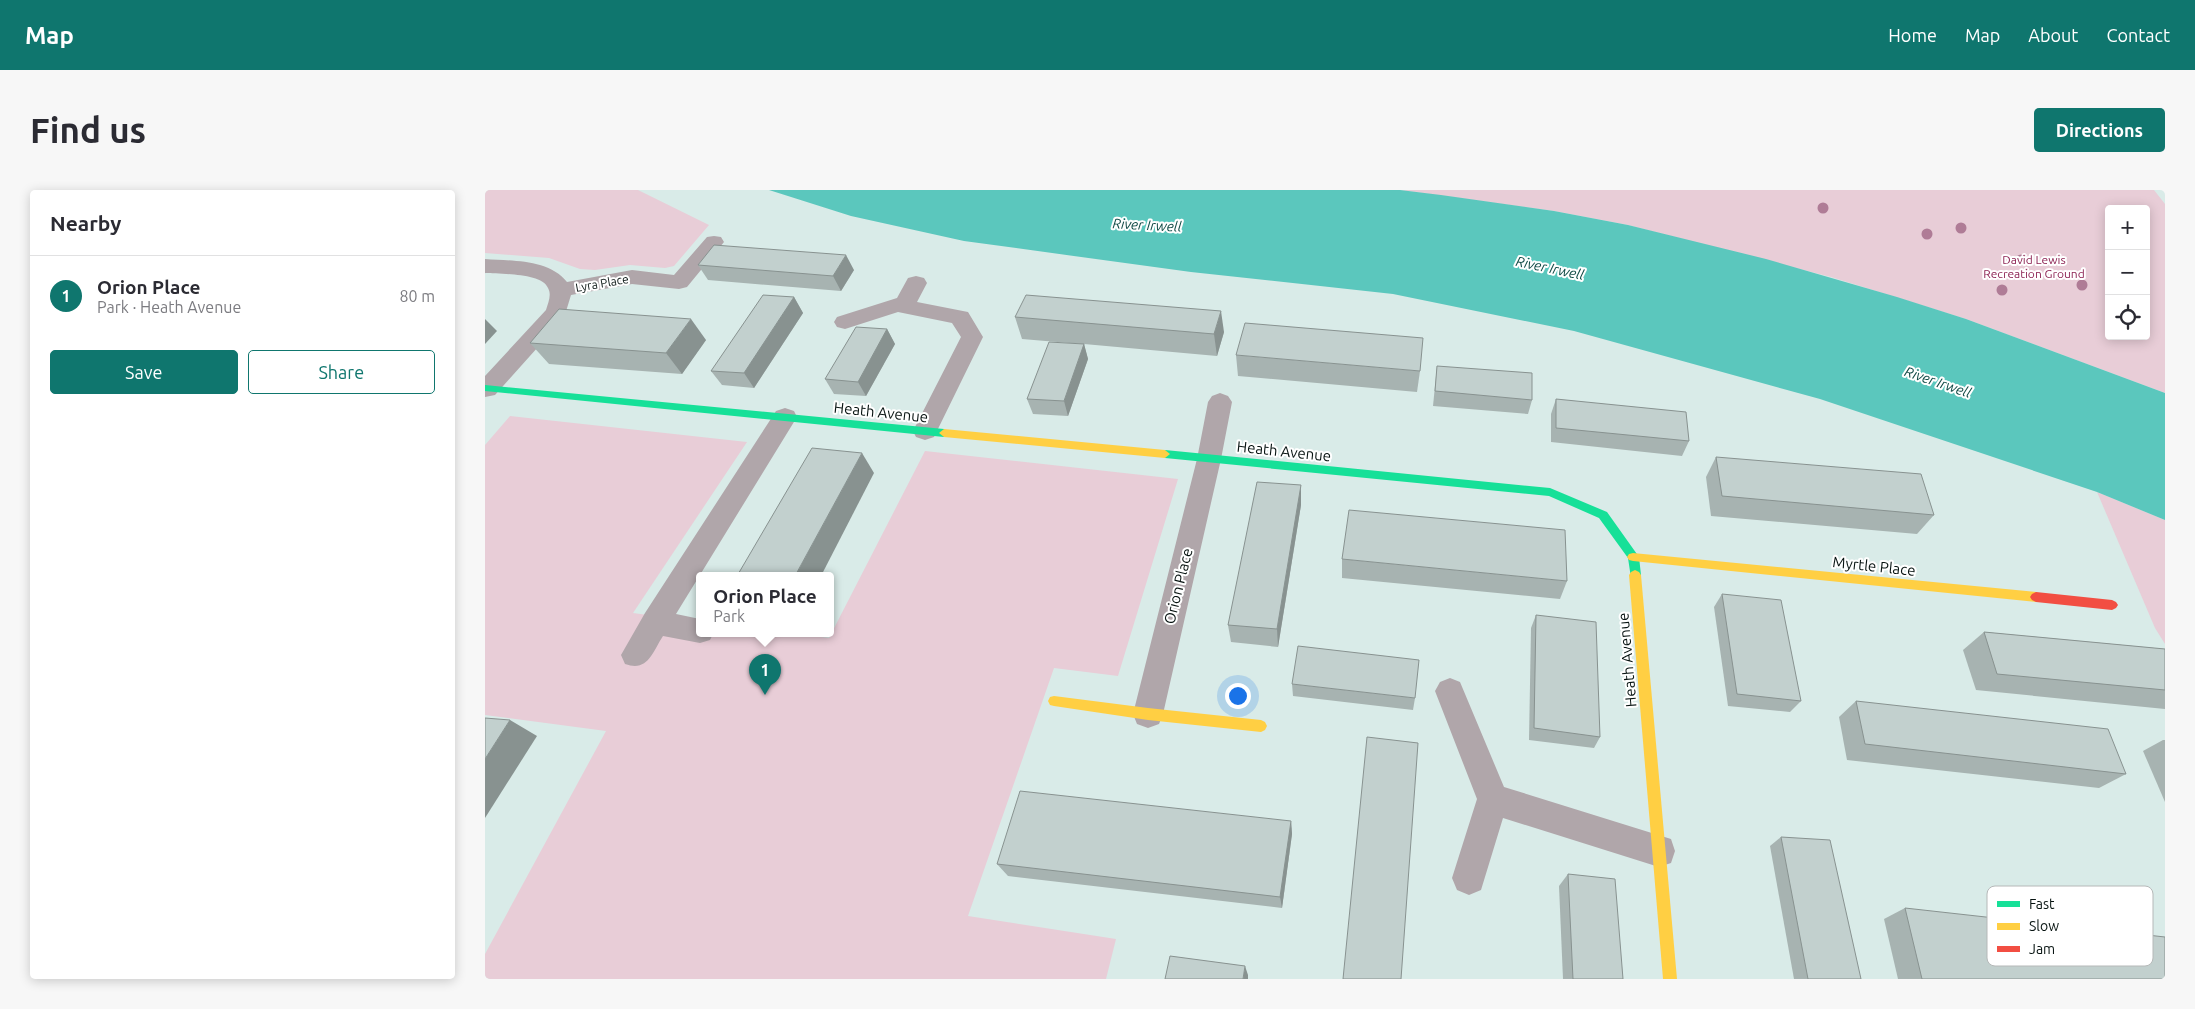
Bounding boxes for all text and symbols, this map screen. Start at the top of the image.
text: Map [25,22,74,49]
text: Home [1888,25,1937,45]
text: Map [1965,25,2000,45]
text: About [2028,25,2078,45]
text: Contact [2106,25,2170,45]
button: Directions [2034,108,2165,152]
text: Find us [30,110,146,150]
map controls [2105,205,2150,340]
button: + [2105,205,2150,250]
text: Nearby [50,211,121,235]
water label: River Irwell [1112,215,1182,235]
button: − [2105,250,2150,295]
water label: River Irwell [1514,253,1586,283]
park label: David Lewis Recreation Ground [1983,253,2085,280]
street label: Lyra Place [574,272,630,294]
text: Orion Place [97,276,200,298]
text: 1 [61,287,71,305]
text: 80 m [399,287,435,305]
button: locate [2105,295,2150,340]
text: Park · Heath Avenue [97,298,241,316]
button: Save [50,350,238,394]
button: Share [248,350,435,394]
water label: River Irwell [1903,363,1973,401]
street label: Heath Avenue [833,399,929,425]
street label: Heath Avenue [1236,438,1332,464]
street label: Orion Place [1160,546,1196,626]
street label: Myrtle Place [1832,553,1916,579]
popup [696,572,834,637]
text: Orion Place [713,585,817,607]
text: Park [713,607,745,625]
street label: Heath Avenue [1614,612,1640,708]
pin: 1 [749,654,781,695]
your location [1225,683,1251,709]
legend [1987,886,2153,966]
text: Fast [2029,896,2055,912]
text: Slow [2029,918,2059,934]
text: Jam [2029,941,2055,957]

